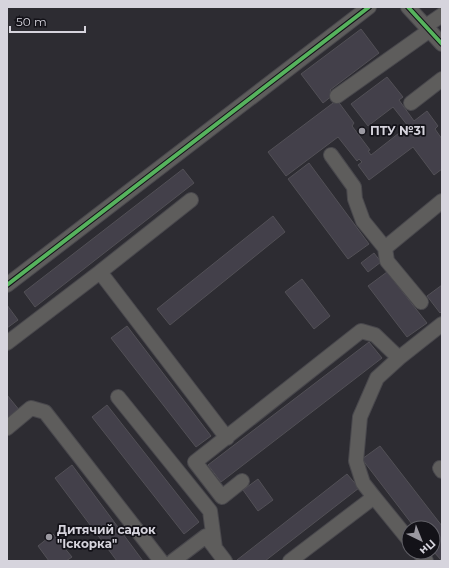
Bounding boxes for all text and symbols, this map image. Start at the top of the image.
scale bar [10,8,85,34]
text: 50 m [16,14,47,29]
place label: ПТУ №31 [370,123,426,138]
marker: ПТУ №31 [357,126,367,136]
north arrow [401,520,441,560]
place label: Дитячий садок "Іскорка" [57,522,156,551]
marker: Дитячий садок "Іскорка" [44,532,54,542]
text: Пн [417,537,439,558]

